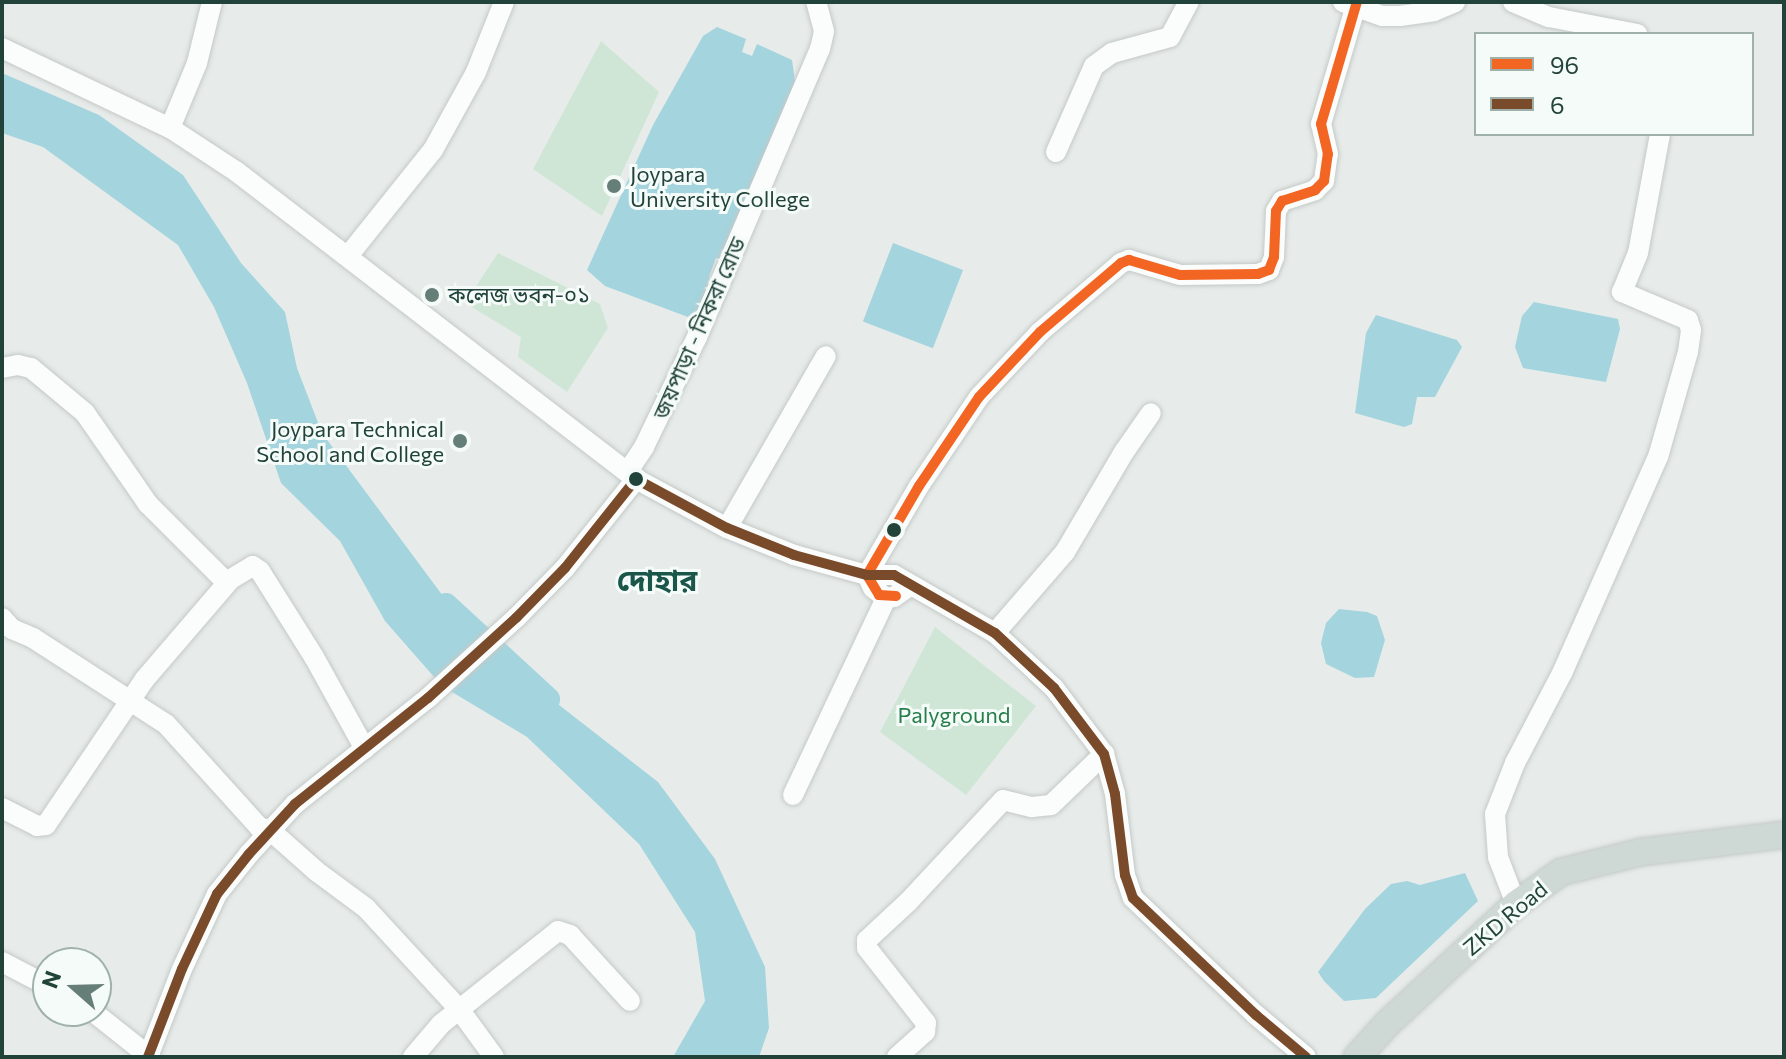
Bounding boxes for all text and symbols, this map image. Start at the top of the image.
legend [1474,32,1754,136]
text: 96 [1550,50,1579,79]
text: 6 [1550,90,1565,119]
place label: Joypara University College [630,160,810,212]
marker: Joypara University College [605,177,623,195]
street label: জয়পাড়া - নিকরা রোড [647,233,751,423]
place label: কলেজ ভবন-০১ [448,282,590,308]
marker: কলেজ ভবন-০১ [423,286,441,304]
place label: Joypara Technical School and College [256,415,444,466]
marker: Joypara Technical School and College [451,432,469,450]
unlabelled marker [628,471,644,487]
unlabelled marker [886,522,902,538]
district label: দোহার [617,561,697,597]
park label: Palyground [897,702,1011,728]
street label: ZKD Road [1458,875,1552,961]
north arrow [32,947,112,1027]
text: N [35,967,66,992]

